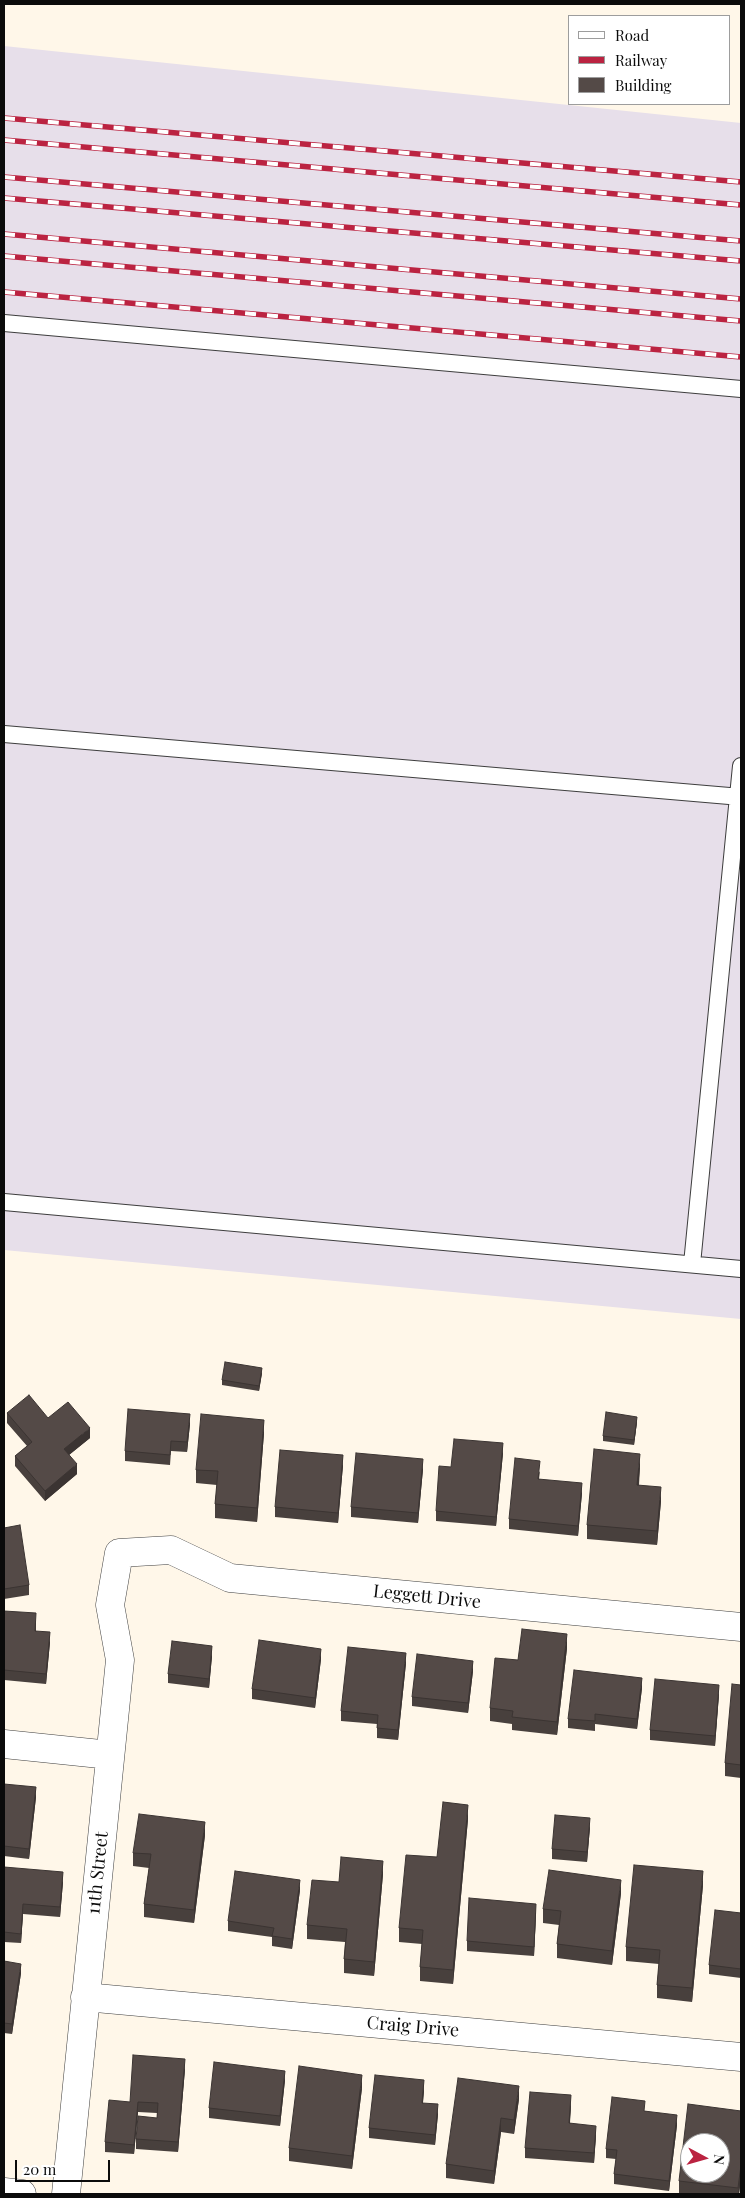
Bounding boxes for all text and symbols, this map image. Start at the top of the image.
legend [568,15,730,105]
text: Road [615,25,649,45]
text: Railway [615,50,667,70]
text: Building [615,75,671,95]
street label: Leggett Drive [372,1581,482,1613]
street label: 11th Street [83,1831,113,1915]
street label: Craig Drive [366,2012,460,2042]
north arrow [680,2133,730,2183]
scale bar [18,2150,112,2182]
text: N [709,2153,729,2166]
text: 20 m [23,2159,56,2179]

